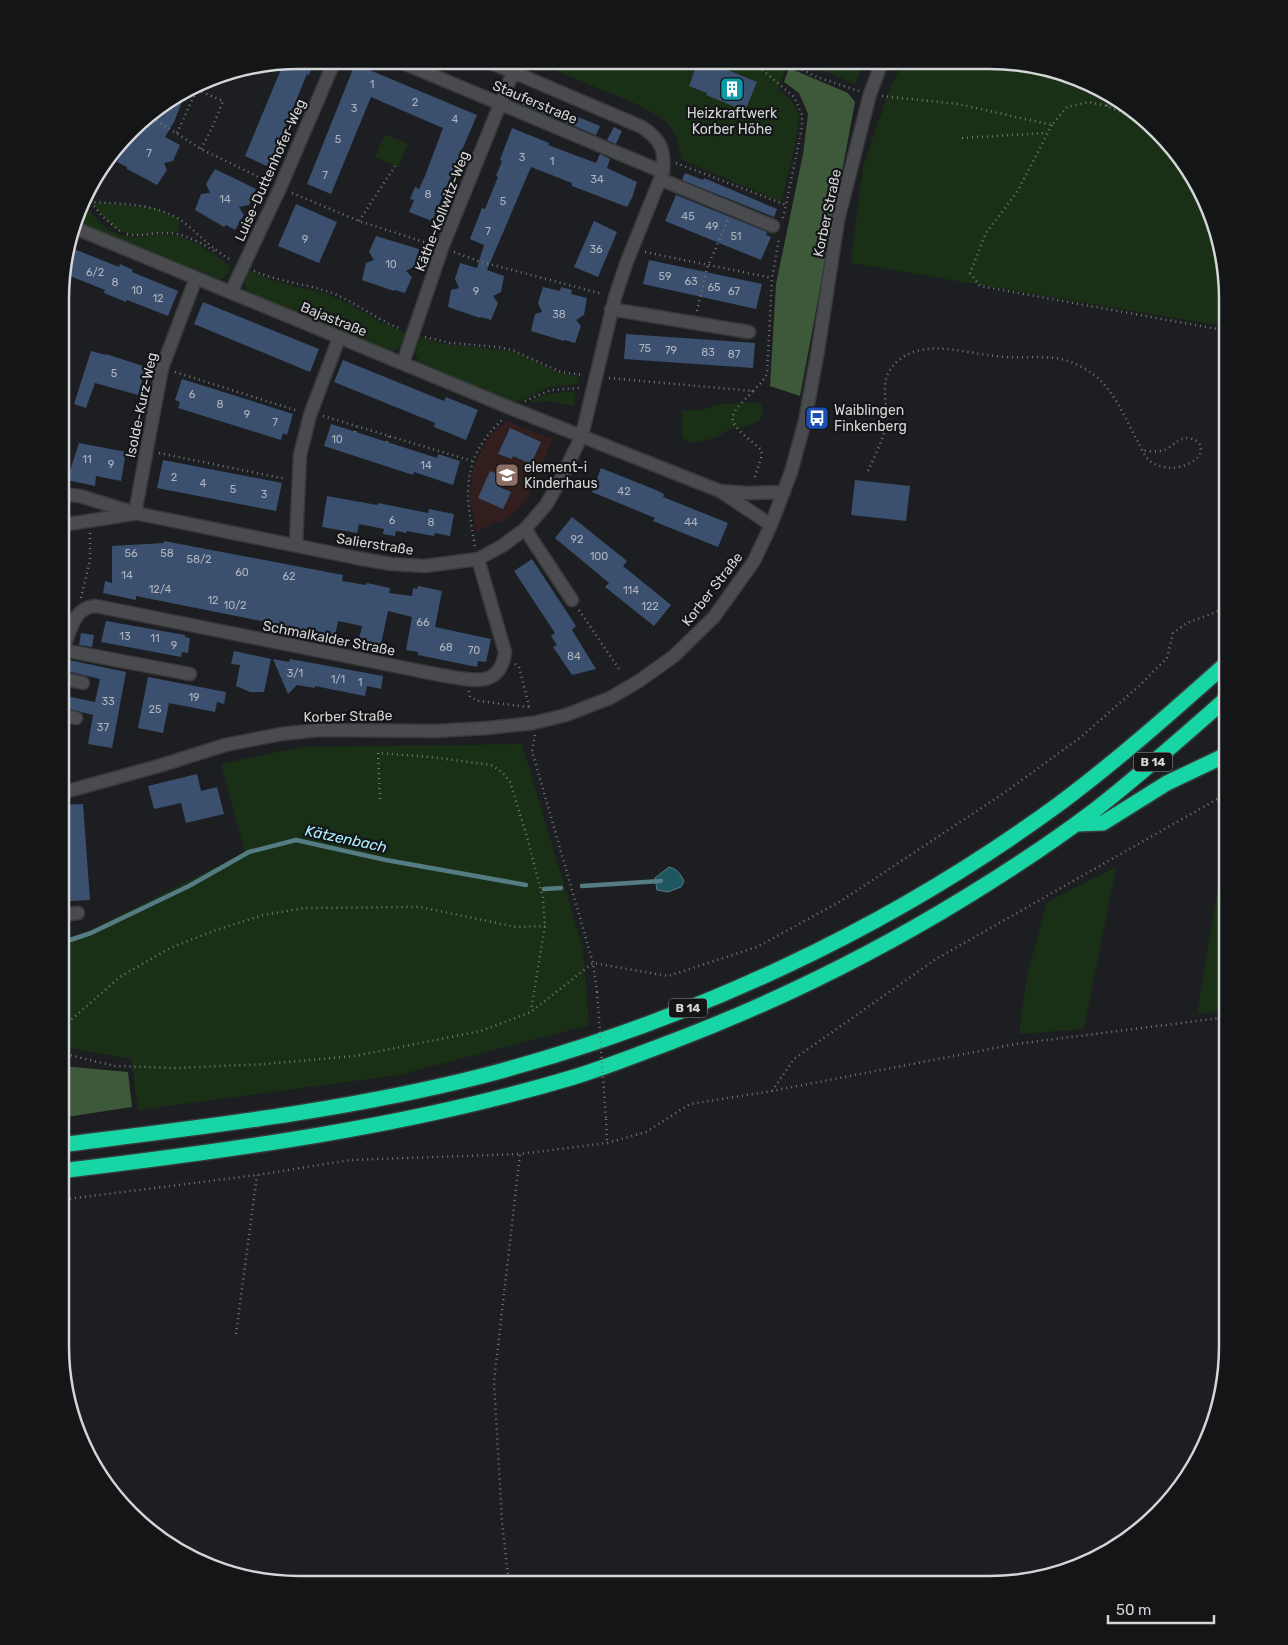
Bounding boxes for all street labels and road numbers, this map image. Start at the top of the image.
street label: Stauferstraße [490,77,580,128]
street label: Luise-Duttenhofer-Weg [231,96,310,244]
street label: Käthe-Kollwitz-Weg [412,148,473,274]
street label: Korber Straße [810,168,845,258]
street label: Bajastraße [298,298,370,341]
street label: Isolde-Kurz-Weg [122,351,161,459]
street label: Salierstraße [335,530,415,559]
street label: Korber Straße [678,549,747,630]
street label: Schmalkalder Straße [261,617,397,660]
street label: Korber Straße [303,707,393,726]
road number: B 14 [1134,752,1172,772]
road number: B 14 [669,998,707,1018]

